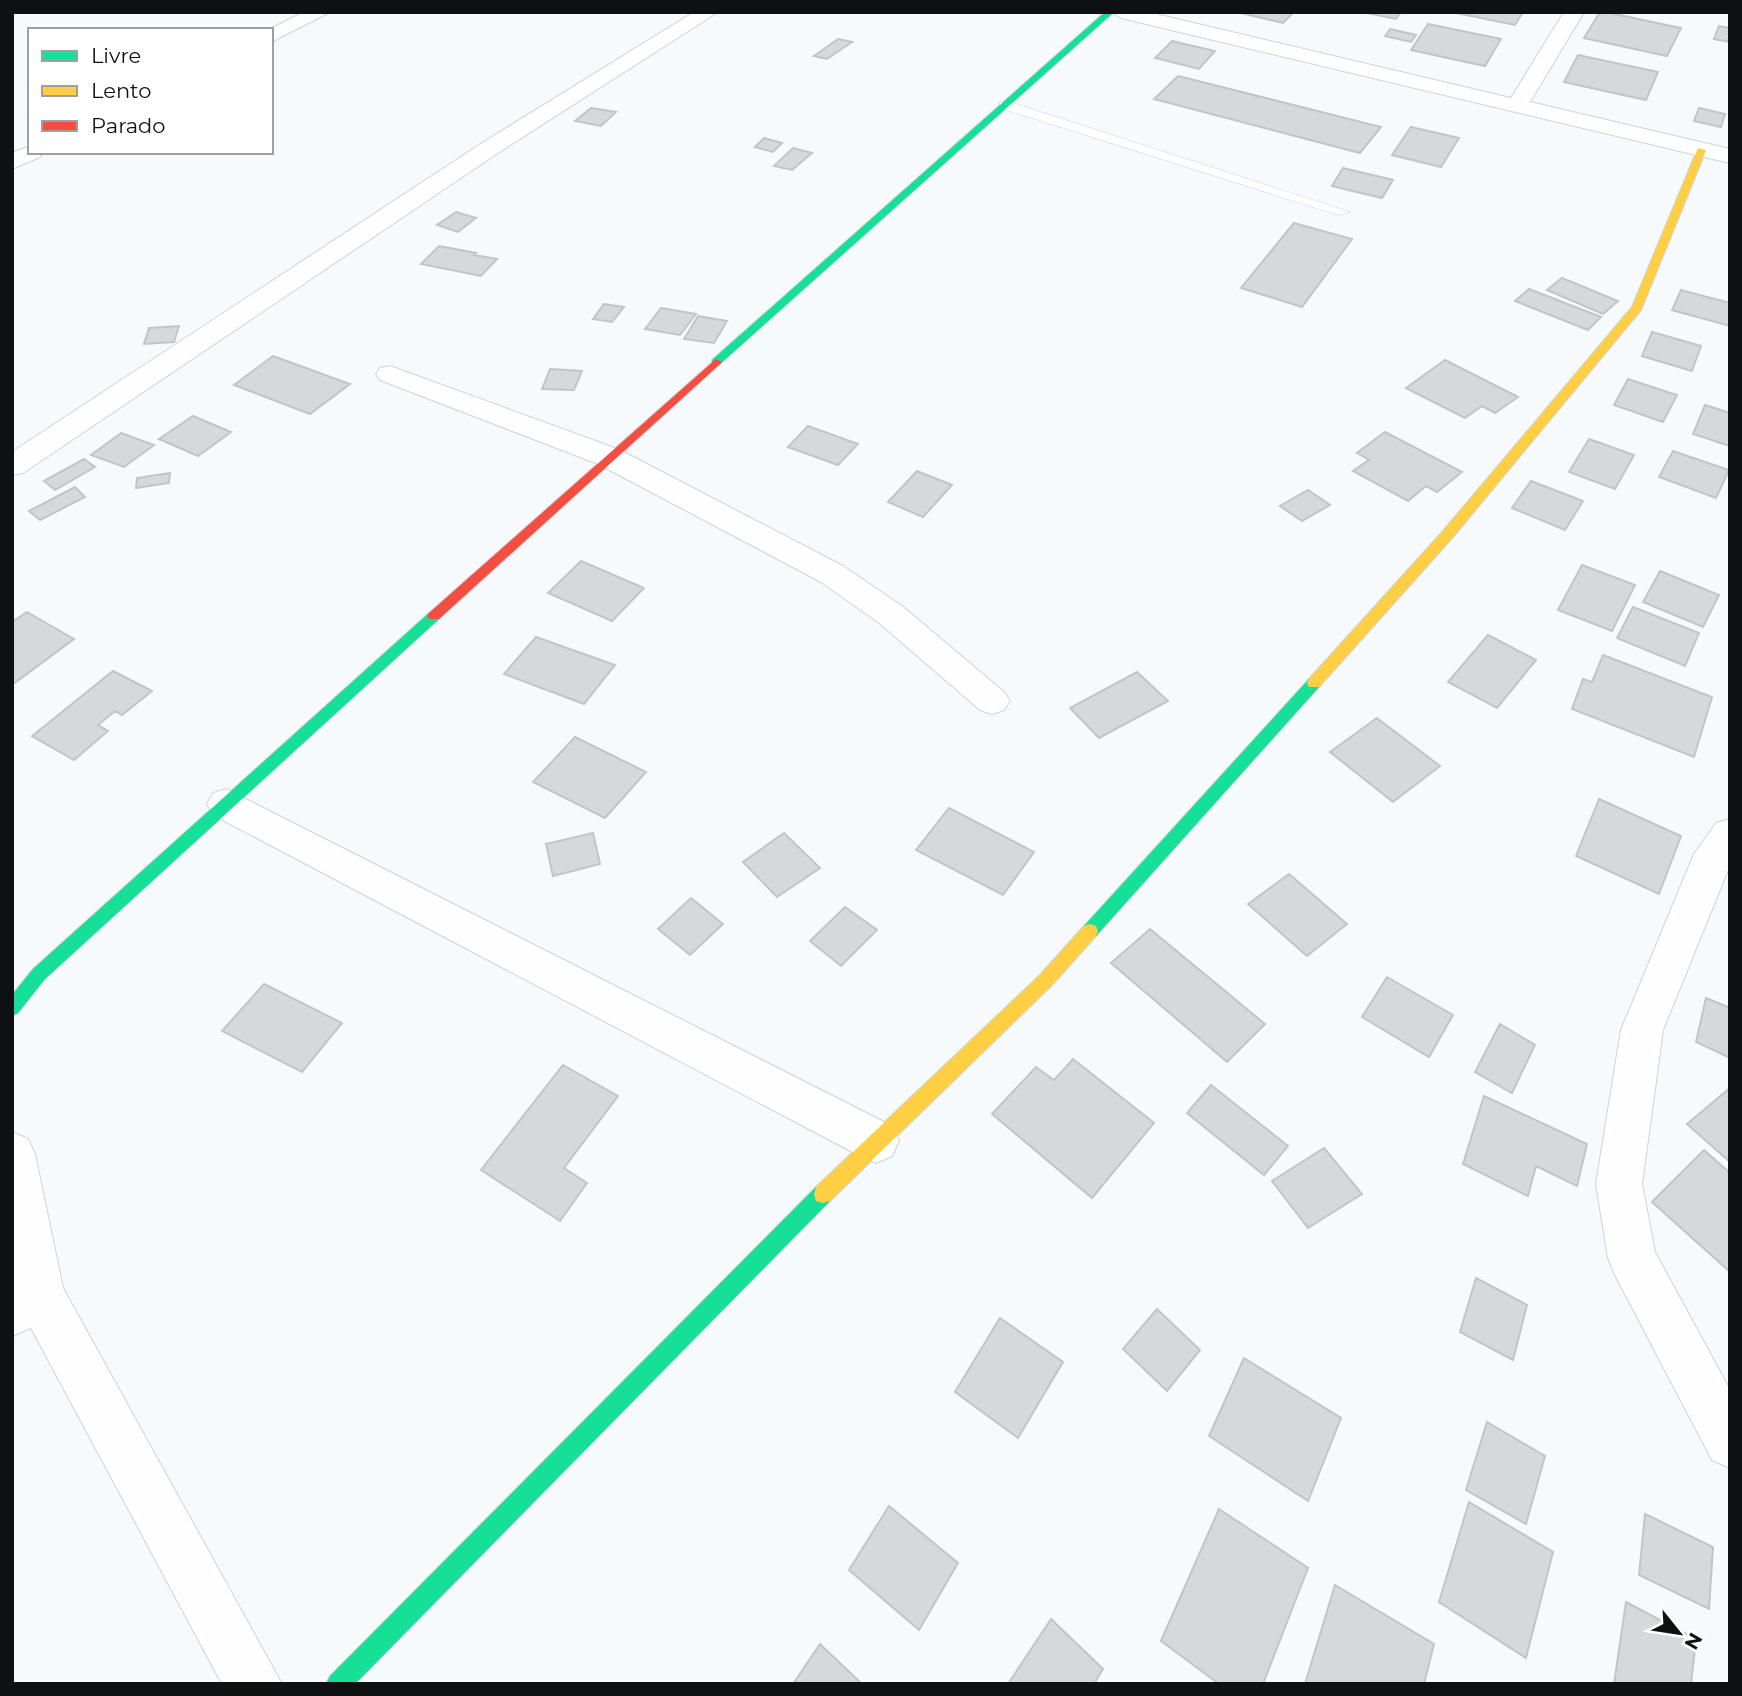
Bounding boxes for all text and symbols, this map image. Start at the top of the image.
legend [28,28,273,154]
text: Livre [91,43,141,68]
text: Lento [91,78,151,103]
text: Parado [91,113,166,138]
north arrow [1644,1598,1714,1668]
text: N [1679,1629,1707,1654]

